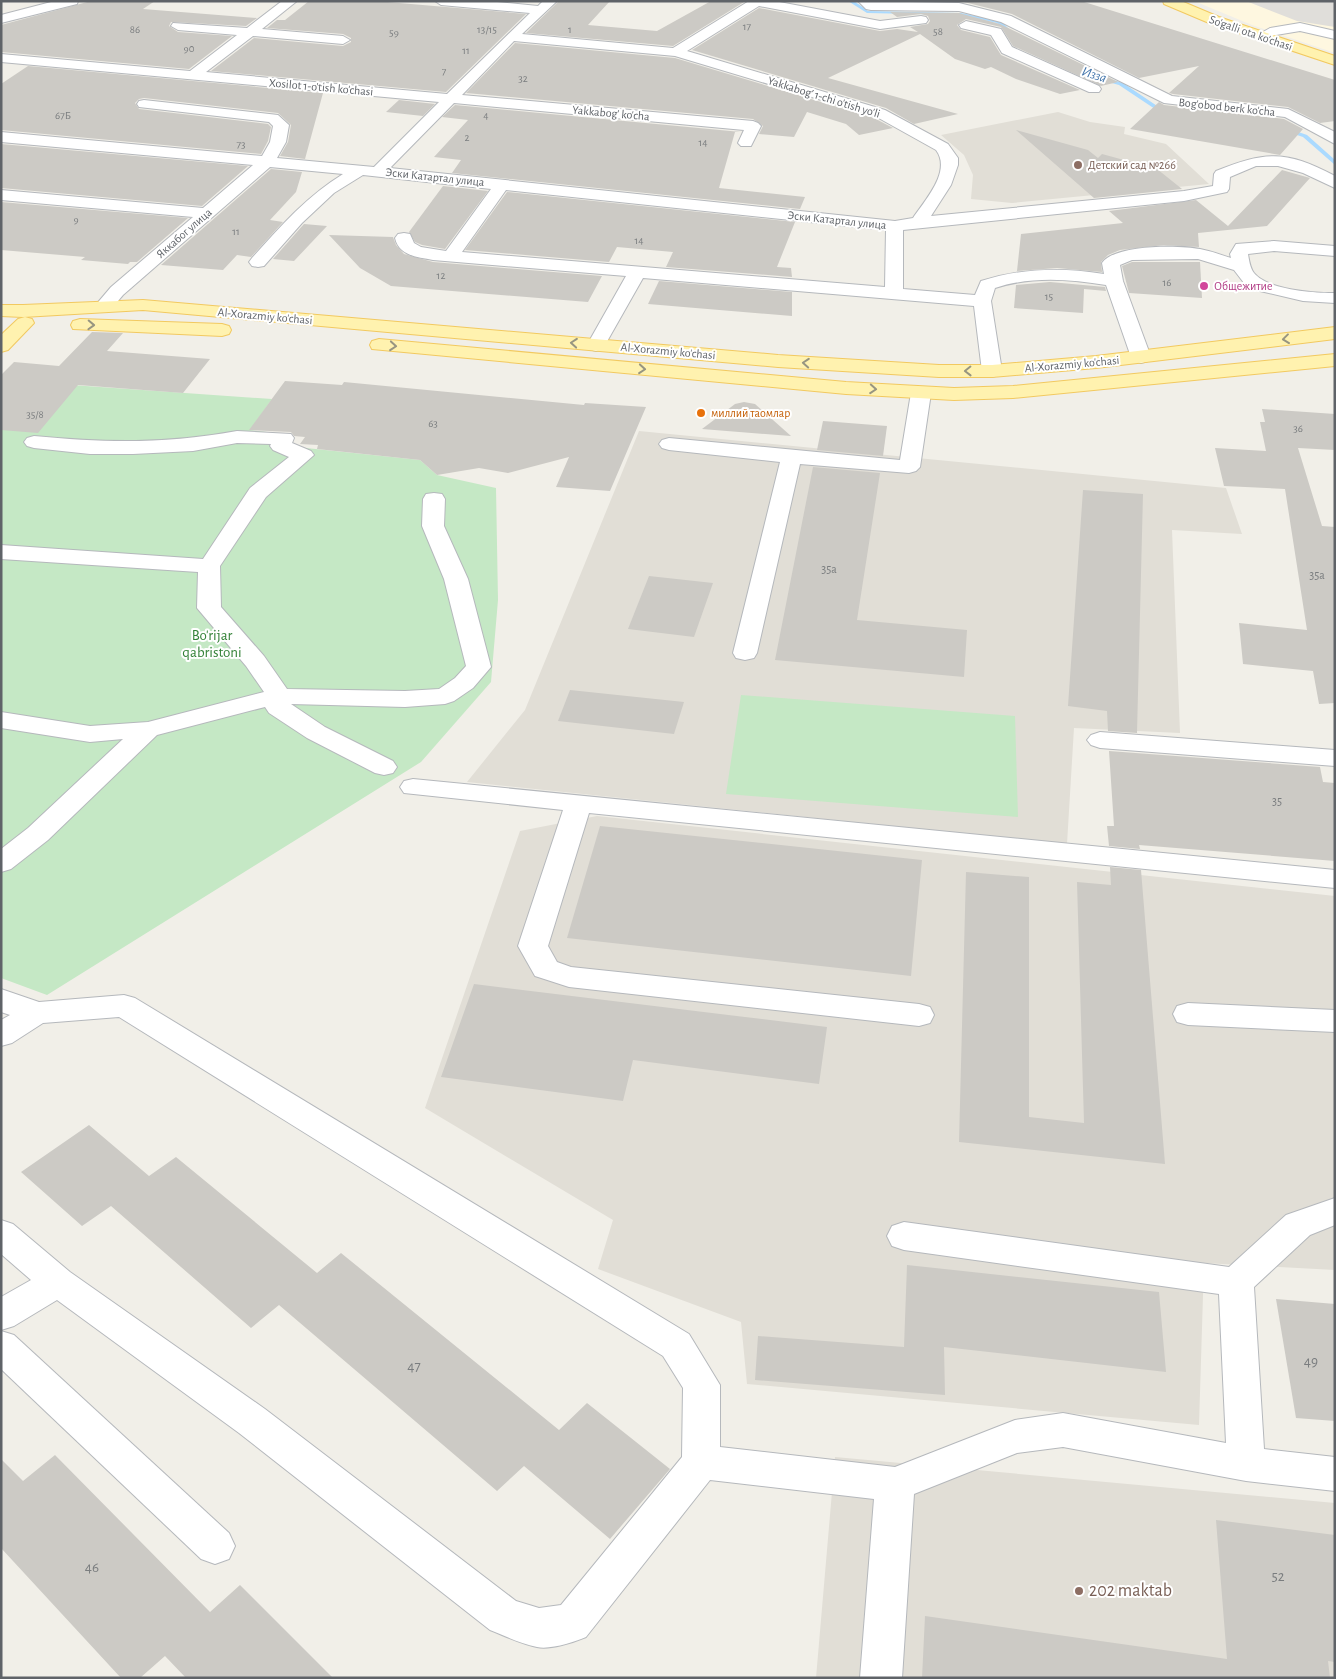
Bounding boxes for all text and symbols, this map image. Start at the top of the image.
street label: So'galli ota ko'chasi [1208,13,1294,53]
house number: 17 [743,21,752,32]
house number: 86 [130,24,140,35]
house number: 13/15 [477,24,497,35]
house number: 1 [568,24,572,35]
house number: 58 [933,26,943,37]
house number: 59 [389,27,399,38]
house number: 90 [184,43,195,54]
house number: 11 [462,45,470,56]
water label: Изза [1080,64,1108,86]
house number: 7 [442,66,447,77]
house number: 32 [518,73,528,84]
street label: Yakkabog' 1-chi o'tish yo'li [766,74,882,121]
street label: Xosilot 1-o'tish ko'chasi [268,76,374,98]
street label: Bog'obod berk ko'cha [1178,96,1276,118]
street label: Yakkabog' ko'cha [572,104,651,122]
house number: 67Б [55,110,71,121]
house number: 4 [483,110,489,121]
house number: 2 [464,132,470,143]
house number: 14 [698,137,708,148]
house number: 73 [236,139,246,150]
marker: Детский сад №266 [1072,159,1084,171]
place label: Детский сад №266 [1088,159,1176,171]
street label: Эски Катартал улица [385,166,486,189]
street label: Яккабог улица [154,205,215,261]
street label: Эски Катартал улица [787,209,888,232]
house number: 9 [73,214,79,225]
house number: 11 [232,226,240,237]
house number: 14 [634,235,644,246]
house number: 12 [437,270,445,281]
house number: 16 [1163,277,1171,288]
marker: Общежитие [1198,280,1210,292]
place label: Общежитие [1214,280,1272,292]
house number: 15 [1045,291,1054,302]
street label: Al-Xorazmiy ko'chasi [217,306,313,327]
one-way arrow [88,320,95,330]
one-way arrow [1282,333,1290,344]
one-way arrow [570,337,578,348]
one-way arrow [389,340,397,351]
street label: Al-Xorazmiy ko'chasi [620,341,716,362]
street label: Al-Xorazmiy ko'chasi [1024,354,1120,375]
one-way arrow [802,358,810,369]
one-way arrow [638,363,646,374]
one-way arrow [964,366,972,376]
one-way arrow [870,384,878,395]
marker: миллий таомлар [695,407,707,419]
place label: миллий таомлар [711,407,790,419]
house number: 35/8 [26,409,44,420]
house number: 63 [428,418,438,429]
house number: 36 [1293,423,1303,434]
house number: 35а [821,563,837,575]
house number: 35а [1309,569,1325,581]
park label: Bo'rijar qabristoni [182,628,242,660]
house number: 35 [1272,795,1282,807]
house number: 49 [1304,1354,1318,1369]
house number: 47 [407,1359,421,1374]
house number: 46 [85,1560,99,1575]
house number: 52 [1271,1569,1285,1584]
place label: 202 maktab [1089,1582,1172,1600]
marker: 202 maktab [1073,1585,1085,1597]

